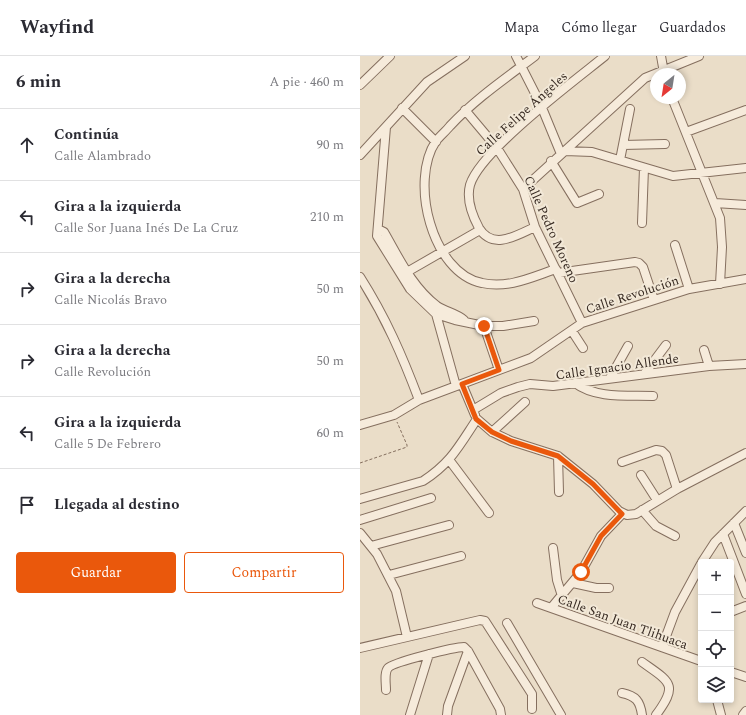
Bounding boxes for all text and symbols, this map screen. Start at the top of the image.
text: Wayfind [20,13,94,42]
text: Mapa [504,17,539,38]
text: Cómo llegar [561,17,637,38]
text: Guardados [659,17,726,38]
street label: Calle Felipe Ángeles [471,67,572,161]
north arrow [650,68,686,104]
text: 6 min [16,69,61,95]
text: A pie · 460 m [270,72,344,92]
text: Continúa [54,123,119,146]
icon: ahead [16,134,38,156]
text: 90 m [317,135,344,155]
text: Calle Alambrado [54,146,151,166]
street label: Calle Pedro Moreno [518,173,584,286]
text: Gira a la izquierda [54,195,181,218]
icon: left [16,206,38,228]
text: 210 m [310,207,344,227]
text: Calle Sor Juana Inés De La Cruz [54,218,239,238]
text: Gira a la derecha [54,267,170,290]
street label: Calle Revolución [583,270,682,319]
icon: right [16,278,38,300]
text: 50 m [317,279,344,299]
text: Calle Nicolás Bravo [54,290,167,310]
route end [475,317,493,335]
text: Gira a la derecha [54,339,170,362]
street label: Calle Ignacio Allende [554,348,680,386]
icon: right [16,350,38,372]
text: 50 m [317,351,344,371]
text: Calle Revolución [54,362,151,382]
text: Gira a la izquierda [54,411,181,434]
icon: left [16,422,38,444]
text: 60 m [317,423,344,443]
text: Calle 5 De Febrero [54,434,161,454]
text: Llegada al destino [54,493,179,516]
icon: arrive [16,494,38,516]
button: Guardar [16,552,176,593]
button: Compartir [184,552,344,593]
map controls [698,559,734,703]
button: + [698,559,734,595]
route start [572,563,590,581]
street label: Calle San Juan Tlihuaca [555,589,691,655]
button: − [698,595,734,631]
button: locate [698,631,734,667]
button: layers [698,667,734,703]

